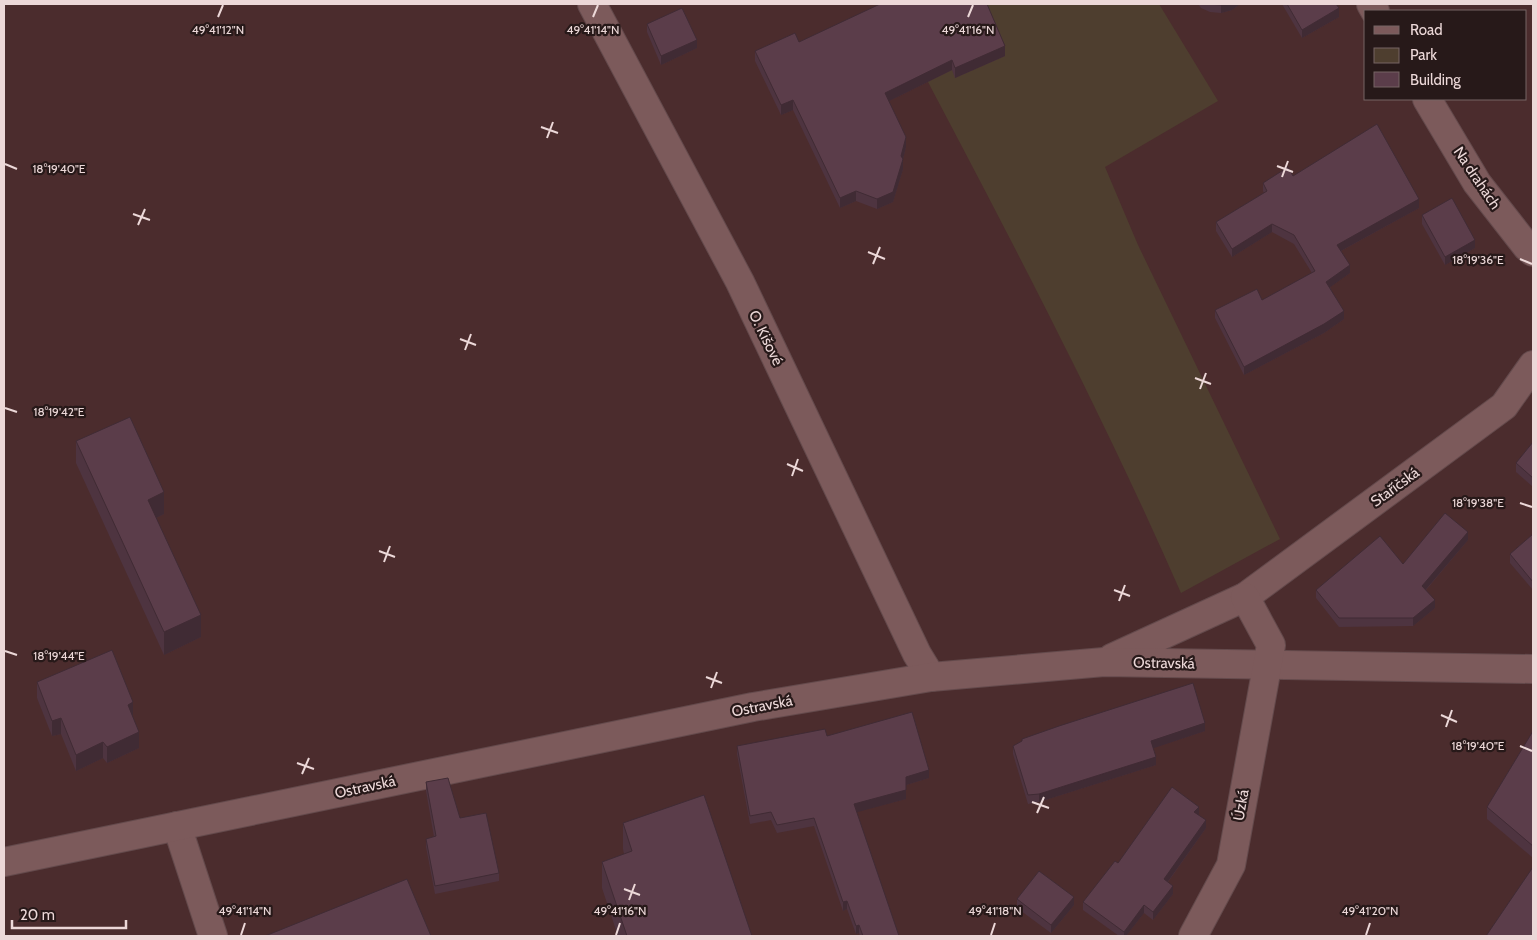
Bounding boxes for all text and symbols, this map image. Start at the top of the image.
legend [1364,10,1527,100]
text: Road [1410,21,1443,39]
text: 49°41'12"N [192,22,244,37]
text: 49°41'14"N [567,22,619,37]
text: 49°41'16"N [942,22,994,37]
text: Park [1410,46,1437,64]
text: Building [1410,71,1461,89]
street label: Na drahách [1450,143,1504,213]
text: 18°19'40"E [32,161,86,176]
text: 18°19'36"E [1452,252,1504,267]
street label: O. Kišové [745,307,787,369]
text: 18°19'42"E [34,404,85,419]
street label: Staříčská [1367,463,1423,511]
text: 18°19'38"E [1452,495,1504,510]
text: 18°19'44"E [33,648,85,663]
street label: Ostravská [1133,653,1196,673]
street label: Ostravská [730,691,795,721]
text: 18°19'40"E [1451,738,1505,753]
street label: Ostravská [333,772,398,802]
street label: Úzká [1228,787,1253,822]
scale bar [12,898,126,930]
text: 49°41'14"N [219,903,271,918]
text: 49°41'16"N [594,903,646,918]
text: 49°41'18"N [968,903,1022,918]
text: 49°41'20"N [1342,903,1398,918]
text: 20 m [20,906,55,924]

